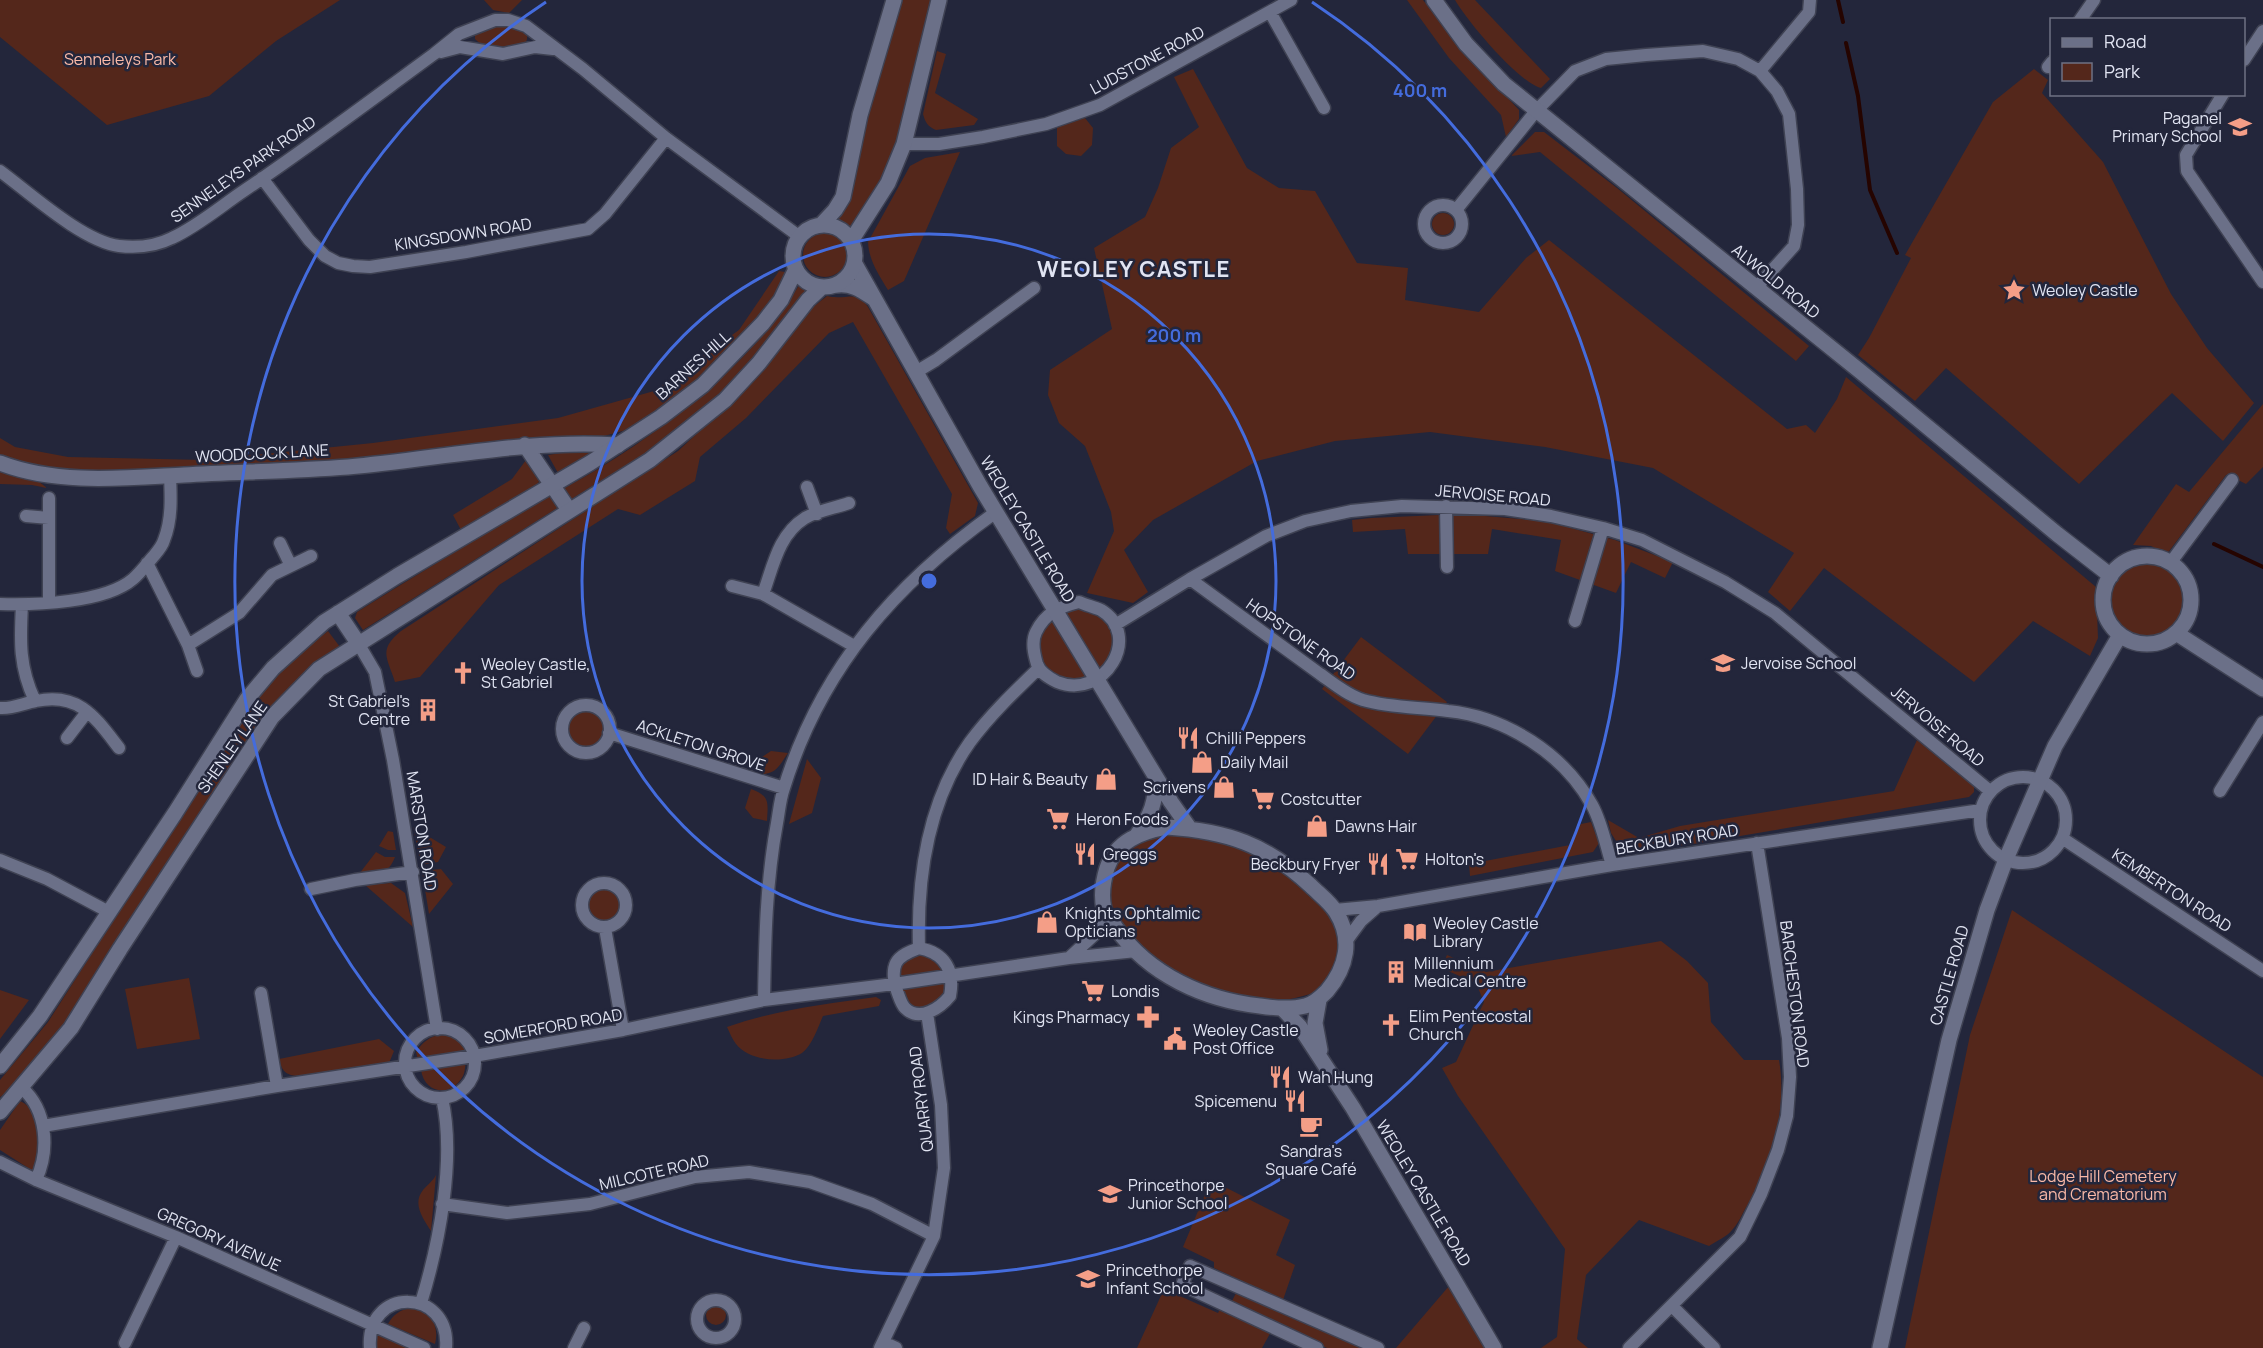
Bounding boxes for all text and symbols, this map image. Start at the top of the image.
legend [2050,18,2245,96]
street label: LUDSTONE ROAD [1086,20,1208,99]
text: Road [2104,29,2147,53]
park label: Senneleys Park [64,48,177,70]
text: Park [2104,59,2141,83]
text: 400 m [1393,78,1447,102]
place label: Paganel Primary School [2112,107,2222,147]
street label: SENNELEYS PARK ROAD [166,110,320,227]
school or university icon: Paganel Primary School [2227,114,2253,140]
street label: KINGSDOWN ROAD [393,212,533,256]
street label: ALWOLD ROAD [1727,239,1825,324]
district label: WEOLEY CASTLE [1037,254,1231,284]
place icon: Weoley Castle [2001,277,2027,303]
place label: Weoley Castle [2032,279,2138,301]
text: 200 m [1147,323,1201,347]
street label: BARNES HILL [651,325,735,405]
street label: WOODCOCK LANE [195,439,329,467]
street label: WEOLEY CASTLE ROAD [976,452,1081,606]
street label: JERVOISE ROAD [1434,479,1552,511]
centre of rings [919,571,939,591]
street label: HOPSTONE ROAD [1242,593,1360,685]
school or university icon: Jervoise School [1710,650,1736,676]
place label: Jervoise School [1741,652,1856,674]
place label: Weoley Castle, St Gabriel [481,653,591,693]
church icon: Weoley Castle, St Gabriel [450,660,476,686]
street label: JERVOISE ROAD [1887,680,1990,772]
place label: St Gabriel's Centre [328,690,410,730]
street label: SHENLEY LANE [192,696,272,798]
building icon: St Gabriel's Centre [415,697,441,723]
street label: ACKLETON GROVE [634,714,768,776]
restaurant icon: Chilli Peppers [1175,725,1201,751]
place label: Chilli Peppers [1206,727,1306,749]
shop icon: Daily Mail [1189,749,1215,775]
place label: Daily Mail [1220,751,1289,773]
shop icon: ID Hair & Beauty [1093,766,1119,792]
place label: ID Hair & Beauty [972,768,1089,790]
street label: MARSTON ROAD [402,770,442,893]
shop icon: Scrivens [1211,774,1237,800]
place label: Scrivens [1143,776,1206,798]
supermarket icon: Costcutter [1250,786,1276,812]
place label: Costcutter [1281,788,1362,810]
supermarket icon: Heron Foods [1045,806,1071,832]
place label: Heron Foods [1076,808,1169,830]
shop icon: Dawns Hair [1304,813,1330,839]
place label: Dawns Hair [1335,815,1417,837]
street label: BECKBURY ROAD [1614,818,1740,860]
restaurant icon: Greggs [1072,841,1098,867]
place label: Greggs [1103,843,1157,865]
street label: KEMBERTON ROAD [2108,843,2236,937]
supermarket icon: Holton's [1394,846,1420,872]
place label: Holton's [1425,848,1484,870]
restaurant icon: Beckbury Fryer [1365,851,1391,877]
place label: Beckbury Fryer [1251,853,1360,875]
place label: Knights Ophtalmic Opticians [1065,902,1201,942]
shop icon: Knights Ophtalmic Opticians [1034,909,1060,935]
place label: Weoley Castle Library [1433,912,1539,952]
library icon: Weoley Castle Library [1402,919,1428,945]
street label: BARCHESTON ROAD [1775,919,1815,1069]
street label: CASTLE ROAD [1924,922,1974,1028]
place label: Millennium Medical Centre [1414,952,1526,992]
building icon: Millennium Medical Centre [1383,959,1409,985]
supermarket icon: Londis [1080,978,1106,1004]
place label: Londis [1111,980,1160,1002]
street label: SOMERFORD ROAD [482,1003,624,1049]
pharmacy icon: Kings Pharmacy [1135,1004,1161,1030]
place label: Elim Pentecostal Church [1409,1005,1531,1045]
place label: Kings Pharmacy [1013,1006,1131,1028]
church icon: Elim Pentecostal Church [1378,1012,1404,1038]
place label: Weoley Castle Post Office [1193,1019,1299,1059]
public building icon: Weoley Castle Post Office [1162,1026,1188,1052]
street label: QUARRY ROAD [904,1045,938,1153]
restaurant icon: Wah Hung [1267,1064,1293,1090]
place label: Wah Hung [1298,1066,1373,1088]
restaurant icon: Spicemenu [1282,1088,1308,1114]
place label: Spicemenu [1195,1090,1277,1112]
cafe icon: Sandra's Square Café [1298,1113,1324,1139]
street label: WEOLEY CASTLE ROAD [1372,1116,1477,1270]
place label: Sandra's Square Café [1265,1140,1357,1180]
street label: MILCOTE ROAD [597,1149,711,1195]
park label: Lodge Hill Cemetery and Crematorium [2029,1165,2177,1205]
place label: Princethorpe Junior School [1128,1174,1227,1214]
school or university icon: Princethorpe Junior School [1097,1181,1123,1207]
street label: GREGORY AVENUE [154,1202,284,1276]
place label: Princethorpe Infant School [1106,1259,1204,1299]
school or university icon: Princethorpe Infant School [1075,1266,1101,1292]

